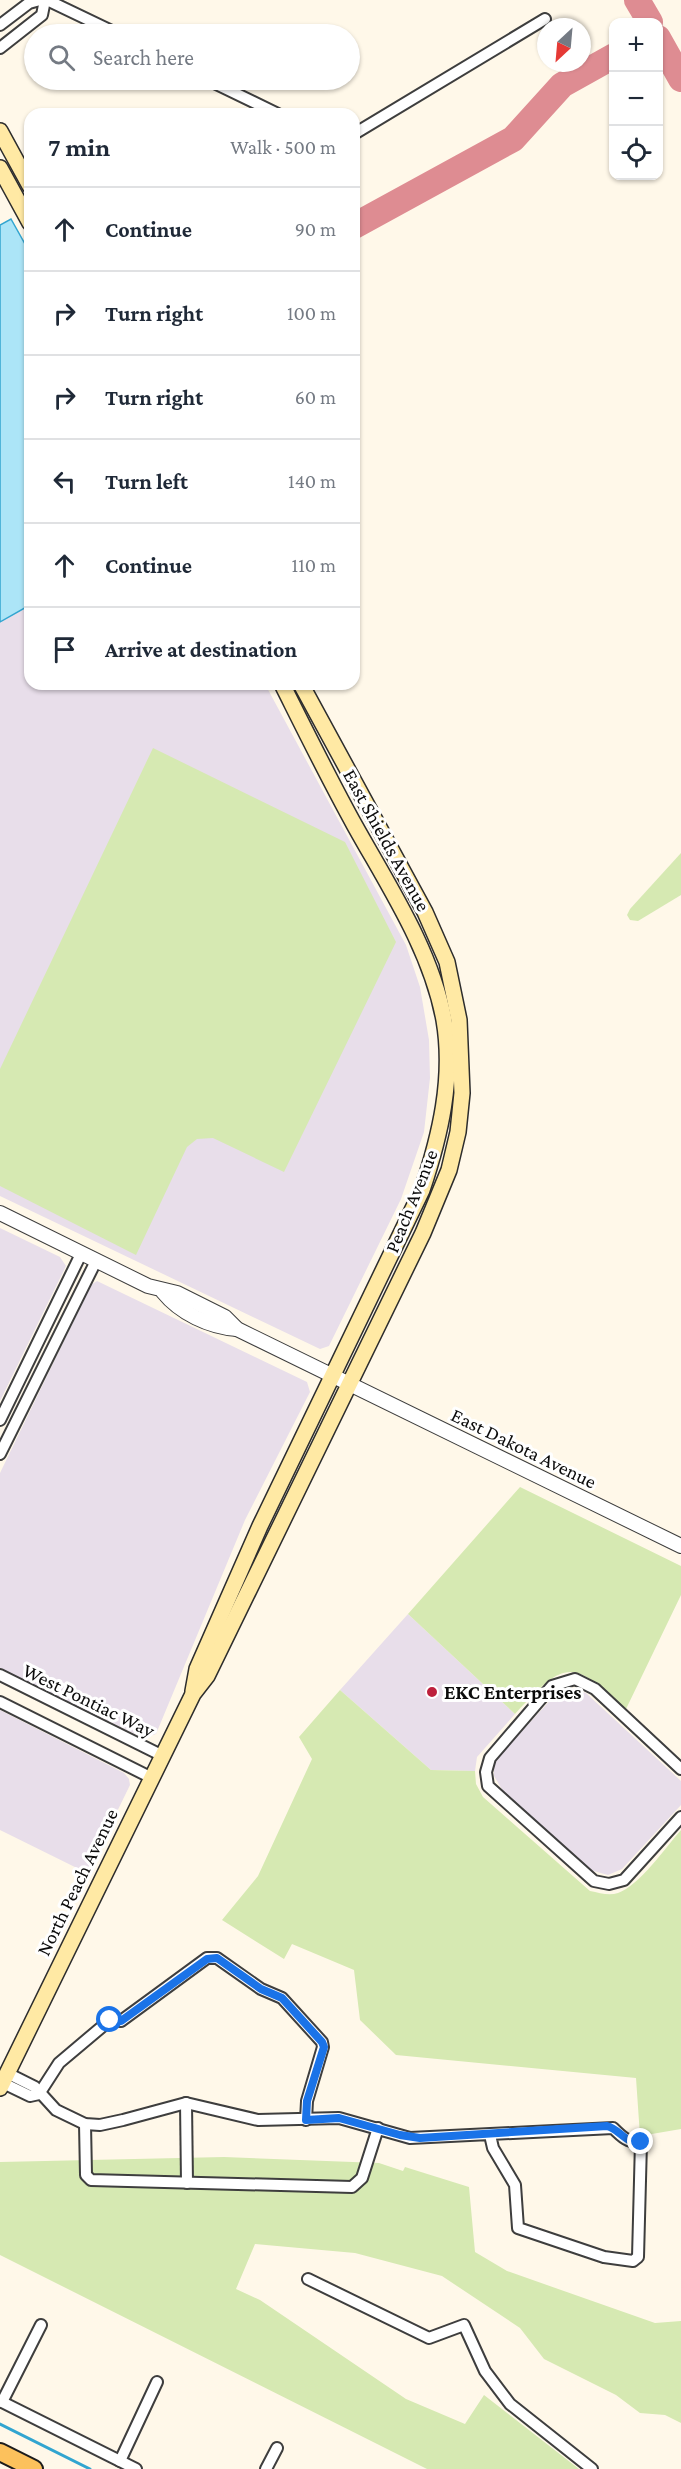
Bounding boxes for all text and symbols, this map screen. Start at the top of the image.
north arrow [537,18,591,72]
map controls [609,18,663,180]
button: + [609,18,663,72]
search box [24,24,360,90]
icon: search [45,41,78,74]
text: Search here [93,45,194,70]
button: − [609,72,663,126]
button: locate [609,126,663,180]
text: 7 min [48,133,110,162]
text: Walk · 500 m [230,136,336,158]
icon: ahead [48,213,81,246]
text: Continue [105,217,192,242]
text: 90 m [295,218,336,240]
icon: right [48,297,81,330]
text: Turn right [105,301,203,326]
text: 100 m [287,302,336,324]
icon: right [48,381,81,414]
text: Turn right [105,385,203,410]
text: 60 m [295,386,336,408]
icon: left [48,465,81,498]
text: Turn left [105,469,188,494]
text: 140 m [288,470,336,492]
icon: ahead [48,549,81,582]
text: Continue [105,553,192,578]
text: 110 m [292,554,336,576]
icon: arrive [48,633,81,666]
text: Arrive at destination [105,637,297,662]
street label: East Shields Avenue [339,765,435,915]
street label: Peach Avenue [380,1146,442,1256]
street label: East Dakota Avenue [448,1403,600,1493]
street label: West Pontiac Way [19,1659,159,1743]
place label: EKC Enterprises [444,1681,581,1703]
marker: EKC Enterprises [425,1685,439,1699]
street label: North Peach Avenue [32,1805,122,1959]
route start [96,2006,122,2032]
route end [627,2128,653,2154]

